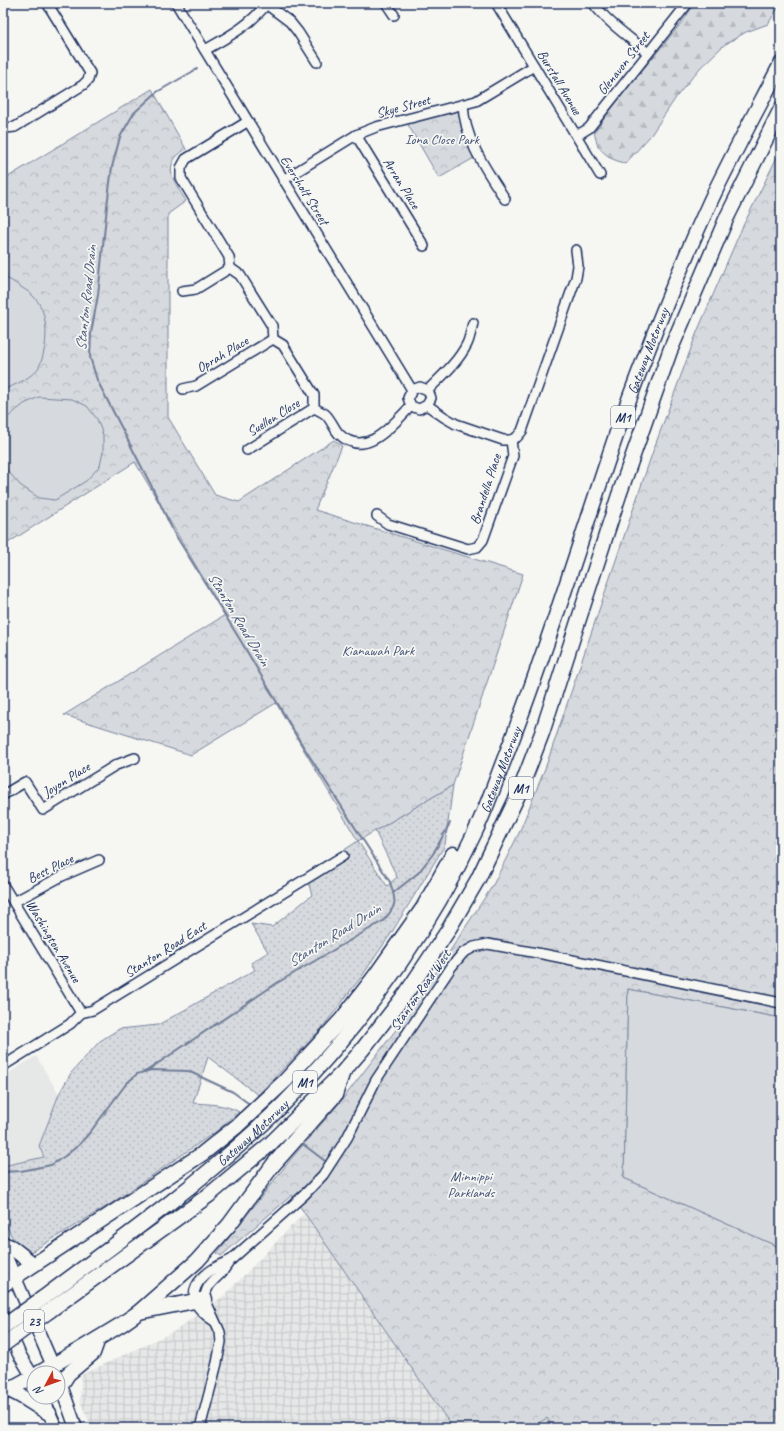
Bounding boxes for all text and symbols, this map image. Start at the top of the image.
street label: Glenavon Street [594,27,654,98]
street label: Burstall Avenue [534,47,586,119]
street label: Skye Street [374,91,433,122]
park label: Iona Close Park [405,131,480,148]
street label: Eversholt Street [277,152,334,230]
street label: Arran Place [379,155,425,213]
water label: Stanton Road Drain [72,243,102,351]
street label: Gateway Motorway [624,304,673,396]
street label: Oprah Place [193,332,252,376]
street label: Suellen Close [244,394,304,440]
road number: M1 [611,406,635,428]
street label: Brandella Place [466,450,505,527]
water label: Stanton Road Drain [203,569,275,670]
park label: Kianawah Park [342,642,415,659]
street label: Gateway Motorway [477,723,526,815]
street label: Joyon Place [39,758,94,801]
road number: M1 [509,777,533,799]
street label: Best Place [25,849,77,887]
street label: Washington Avenue [22,897,85,987]
water label: Stanton Road Drain [285,899,385,971]
street label: Stanton Road East [121,917,210,981]
street label: Stanton Road West [386,945,455,1034]
road number: M1 [293,1071,317,1093]
street label: Gateway Motorway [214,1095,293,1170]
park label: Minnippi Parklands [448,1168,496,1201]
road number: 23 [24,1310,44,1332]
north arrow [26,1365,66,1405]
text: N [30,1383,46,1399]

